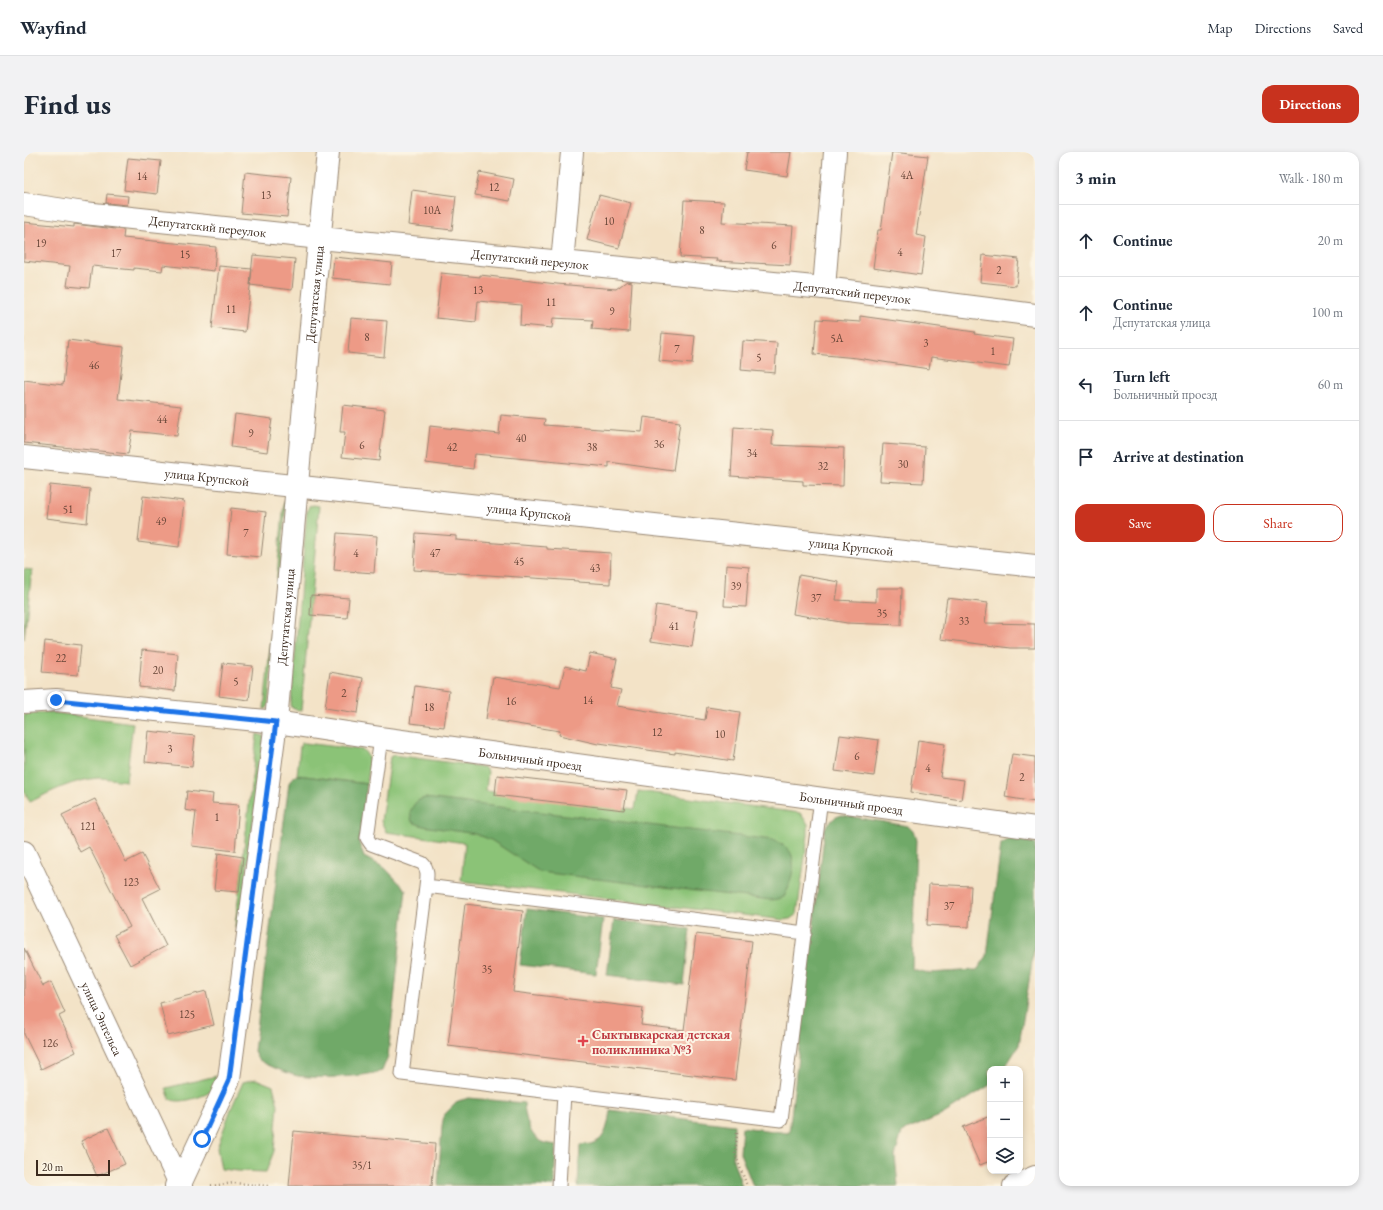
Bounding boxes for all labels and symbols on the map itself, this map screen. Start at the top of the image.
house number: 4А [901,168,914,182]
house number: 14 [137,169,148,183]
house number: 12 [489,180,500,194]
house number: 13 [261,188,271,202]
house number: 10А [423,203,441,217]
street label: Депутатский переулок [148,212,268,241]
house number: 10 [604,214,614,228]
house number: 8 [699,223,705,237]
house number: 19 [36,236,47,250]
house number: 6 [771,238,777,252]
street label: Депутатская улица [302,244,328,343]
street label: Депутатский переулок [470,245,590,274]
house number: 4 [897,245,903,259]
house number: 17 [111,246,122,260]
house number: 15 [180,247,190,261]
house number: 2 [996,263,1002,277]
street label: Депутатский переулок [793,277,913,308]
house number: 13 [473,283,483,297]
house number: 11 [546,295,556,309]
house number: 11 [226,302,236,316]
house number: 9 [609,304,615,318]
house number: 8 [364,330,370,344]
house number: 5А [831,331,844,345]
house number: 3 [923,336,929,350]
house number: 7 [674,342,680,356]
house number: 1 [990,344,996,358]
house number: 5 [756,350,762,364]
house number: 46 [89,358,100,372]
house number: 44 [157,412,168,426]
house number: 9 [248,426,254,440]
house number: 40 [516,431,526,445]
house number: 36 [654,437,665,451]
house number: 6 [359,438,365,452]
house number: 42 [447,440,458,454]
house number: 38 [587,440,597,454]
house number: 34 [747,446,758,460]
house number: 30 [898,457,908,471]
house number: 32 [818,459,829,473]
street label: улица Крупской [164,464,250,490]
street label: улица Крупской [486,499,572,525]
house number: 51 [63,502,73,516]
house number: 49 [156,514,167,528]
house number: 7 [243,526,249,540]
street label: улица Крупской [808,534,894,560]
house number: 4 [353,546,359,560]
house number: 47 [430,546,441,560]
house number: 45 [514,554,524,568]
house number: 43 [590,561,600,575]
street label: Депутатская улица [273,567,299,666]
house number: 39 [731,579,742,593]
house number: 37 [811,591,822,605]
house number: 35 [877,606,887,620]
house number: 33 [959,614,969,628]
house number: 41 [669,619,679,633]
house number: 22 [56,651,67,665]
house number: 20 [153,663,163,677]
house number: 5 [233,674,239,688]
house number: 2 [341,686,347,700]
route end [47,691,65,709]
house number: 14 [583,693,594,707]
house number: 16 [506,694,517,708]
house number: 18 [424,700,434,714]
house number: 12 [652,725,663,739]
house number: 10 [715,727,725,741]
house number: 3 [167,742,173,756]
street label: Больничный проезд [477,743,583,775]
house number: 6 [854,749,860,763]
house number: 4 [925,761,931,775]
house number: 2 [1019,770,1025,784]
street label: Больничный проезд [798,788,904,819]
house number: 1 [214,810,220,824]
house number: 121 [80,819,96,833]
house number: 123 [123,875,139,889]
house number: 37 [944,899,955,913]
house number: 35 [482,962,492,976]
street label: улица Энгельса [77,979,127,1059]
house number: 125 [179,1007,195,1021]
place label: Сыктывкарская детская поликлиника №3 [592,1026,730,1058]
marker: Сыктывкарская детская поликлиника №3 [577,1035,589,1047]
house number: 126 [42,1036,59,1050]
route start [193,1130,211,1148]
scale bar [36,1158,110,1177]
house number: 35/1 [352,1158,372,1172]

